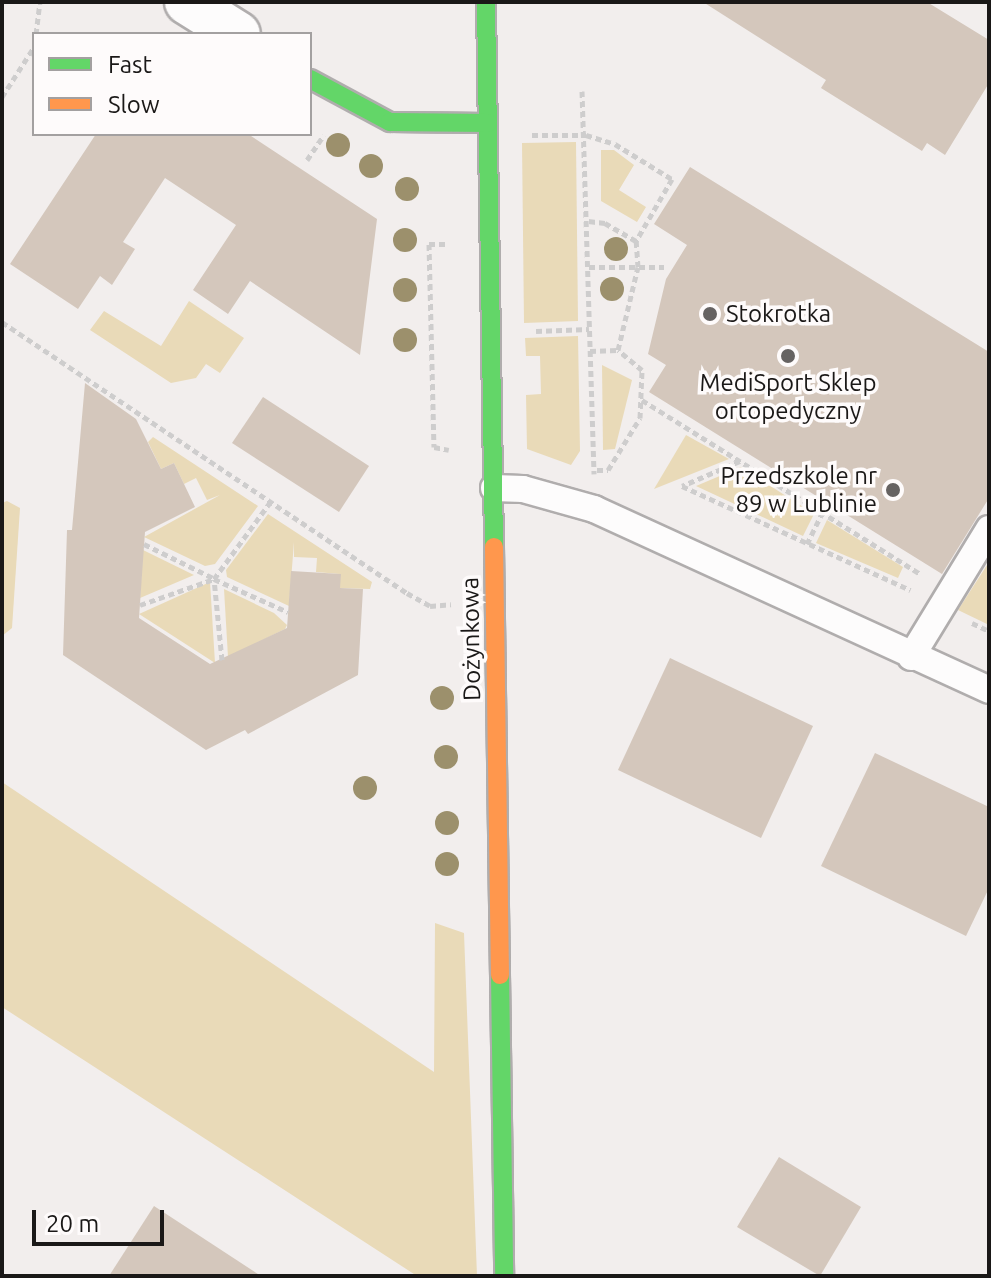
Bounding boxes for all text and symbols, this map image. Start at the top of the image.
legend [32,32,312,136]
text: Fast [108,51,152,78]
text: Slow [108,91,160,118]
place label: Stokrotka [726,300,831,328]
marker: Stokrotka [701,305,719,323]
marker: MediSport Sklep ortopedyczny [779,347,797,365]
place label: MediSport Sklep ortopedyczny [700,369,876,425]
place label: Przedszkole nr 89 w Lublinie [720,462,877,518]
marker: Przedszkole nr 89 w Lublinie [884,481,902,499]
street label: Dożynkowa [456,577,486,701]
scale bar [36,1194,168,1244]
text: 20 m [46,1210,99,1237]

